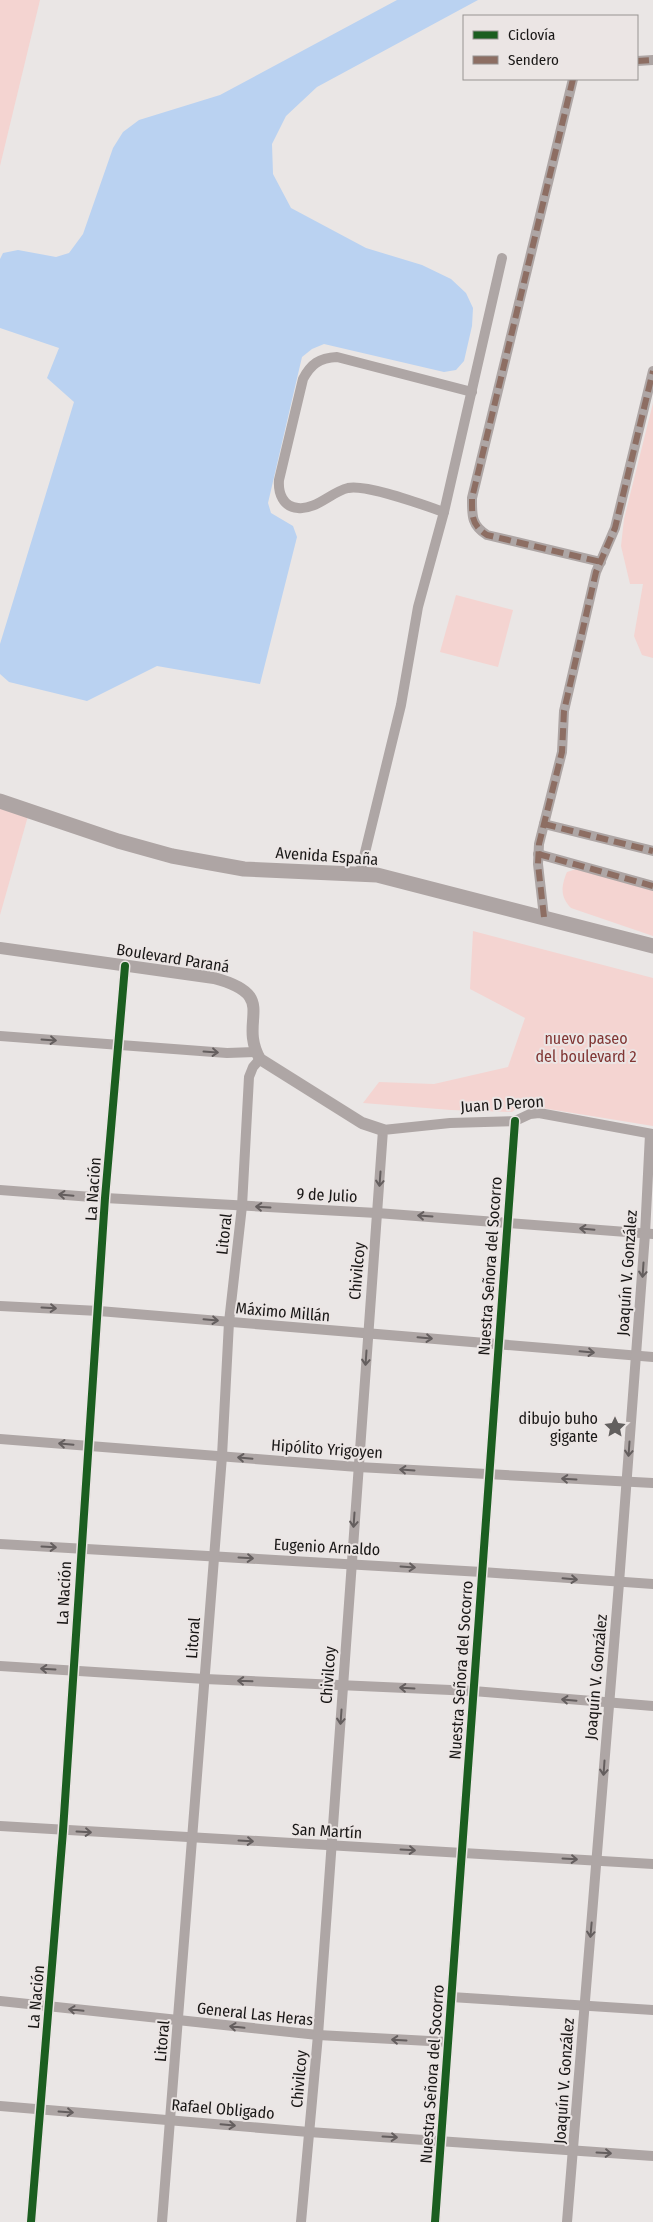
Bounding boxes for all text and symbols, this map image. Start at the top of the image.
legend [463,15,638,80]
text: Ciclovía [508,26,555,44]
text: Sendero [508,51,559,69]
street label: Avenida España [275,843,379,869]
street label: Boulevard Paraná [115,940,231,976]
park label: nuevo paseo del boulevard 2 [535,1029,637,1066]
one-way arrow [40,1035,56,1044]
one-way arrow [202,1047,218,1056]
street label: Juan D Peron [460,1092,544,1116]
street label: La Nación [81,1156,105,1222]
one-way arrow [375,1171,384,1187]
street label: Nuestra Señora del Socorro [474,1176,506,1356]
street label: 9 de Julio [296,1184,358,1206]
one-way arrow [58,1190,74,1200]
one-way arrow [255,1203,271,1212]
street label: Joaquín V. González [613,1209,641,1337]
street label: Litoral [212,1212,236,1256]
one-way arrow [417,1212,433,1221]
one-way arrow [579,1224,595,1234]
street label: Chivilcoy [345,1241,369,1301]
one-way arrow [638,1262,647,1278]
street label: Máximo Millán [235,1298,331,1326]
one-way arrow [40,1304,56,1313]
one-way arrow [202,1316,218,1325]
one-way arrow [417,1334,433,1343]
one-way arrow [579,1347,595,1356]
one-way arrow [361,1350,370,1366]
place label: dibujo buho gigante [519,1409,598,1446]
place icon: dibujo buho gigante [602,1414,628,1440]
street label: Hipólito Yrigoyen [271,1436,383,1462]
one-way arrow [58,1440,74,1449]
one-way arrow [625,1441,634,1457]
one-way arrow [237,1453,253,1462]
one-way arrow [399,1465,415,1474]
one-way arrow [562,1474,578,1483]
one-way arrow [349,1512,358,1528]
street label: Eugenio Arnaldo [273,1535,381,1559]
one-way arrow [40,1542,56,1551]
one-way arrow [238,1553,254,1562]
street label: La Nación [53,1561,75,1625]
one-way arrow [400,1562,416,1572]
one-way arrow [562,1574,578,1584]
street label: Nuestra Señora del Socorro [445,1580,477,1760]
street label: Joaquín V. González [581,1613,611,1741]
street label: Litoral [182,1617,204,1659]
street label: Chivilcoy [317,1645,340,1704]
one-way arrow [40,1664,56,1673]
one-way arrow [237,1676,253,1685]
one-way arrow [400,1683,416,1692]
one-way arrow [562,1695,578,1705]
one-way arrow [336,1709,345,1725]
one-way arrow [599,1760,608,1776]
street label: San Martín [291,1820,363,1842]
one-way arrow [75,1827,91,1836]
one-way arrow [237,1837,253,1846]
one-way arrow [400,1845,416,1854]
one-way arrow [562,1854,578,1863]
one-way arrow [587,1922,596,1938]
street label: La Nación [24,1964,48,2030]
street label: Nuestra Señora del Socorro [416,1984,448,2164]
street label: General Las Heras [196,1998,314,2030]
one-way arrow [68,2005,84,2015]
street label: Joaquín V. González [550,2017,578,2145]
street label: Litoral [151,2019,173,2063]
one-way arrow [230,2022,246,2032]
one-way arrow [392,2035,408,2044]
street label: Chivilcoy [287,2049,311,2109]
street label: Rafael Obligado [171,2095,275,2123]
one-way arrow [58,2107,74,2116]
one-way arrow [220,2120,236,2130]
one-way arrow [382,2132,398,2142]
one-way arrow [596,2149,612,2158]

